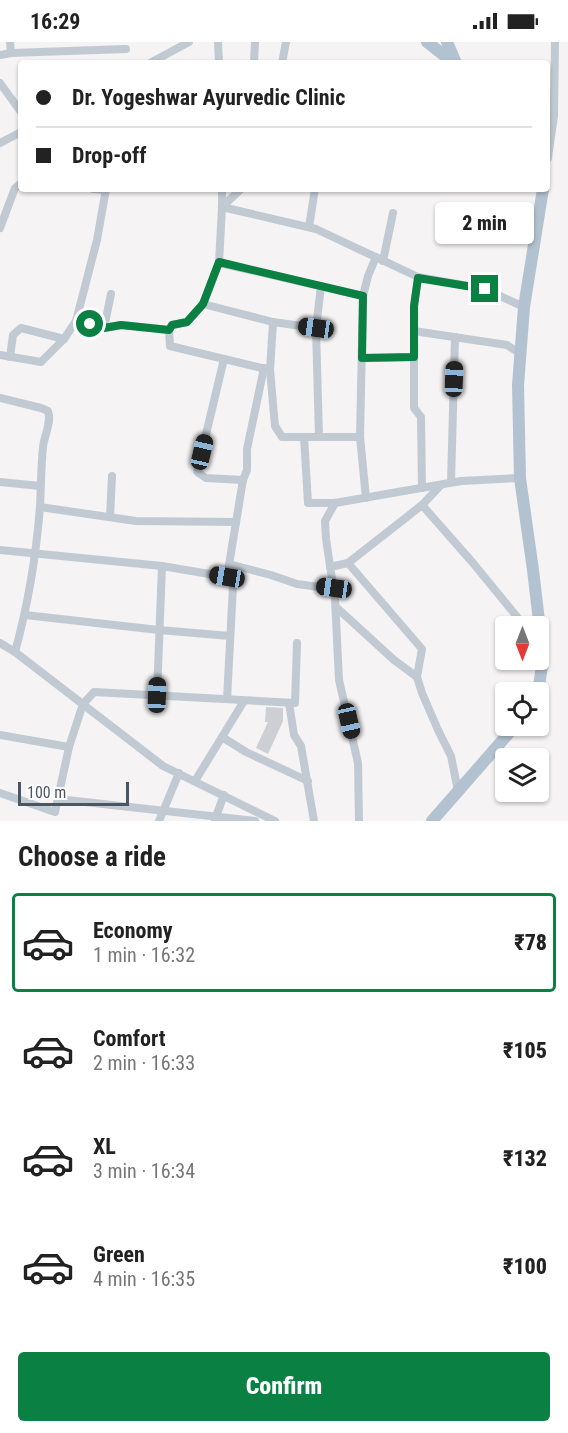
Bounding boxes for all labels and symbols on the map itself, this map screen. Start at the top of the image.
callout: 2 min [436,202,534,244]
route end [471,275,498,302]
route start [76,310,103,337]
car [297,317,335,339]
car [444,361,464,397]
car [189,432,215,472]
car [208,565,246,589]
car [315,577,353,599]
north arrow [495,616,549,670]
car [147,677,167,713]
car [336,701,362,741]
scale bar [18,779,129,806]

